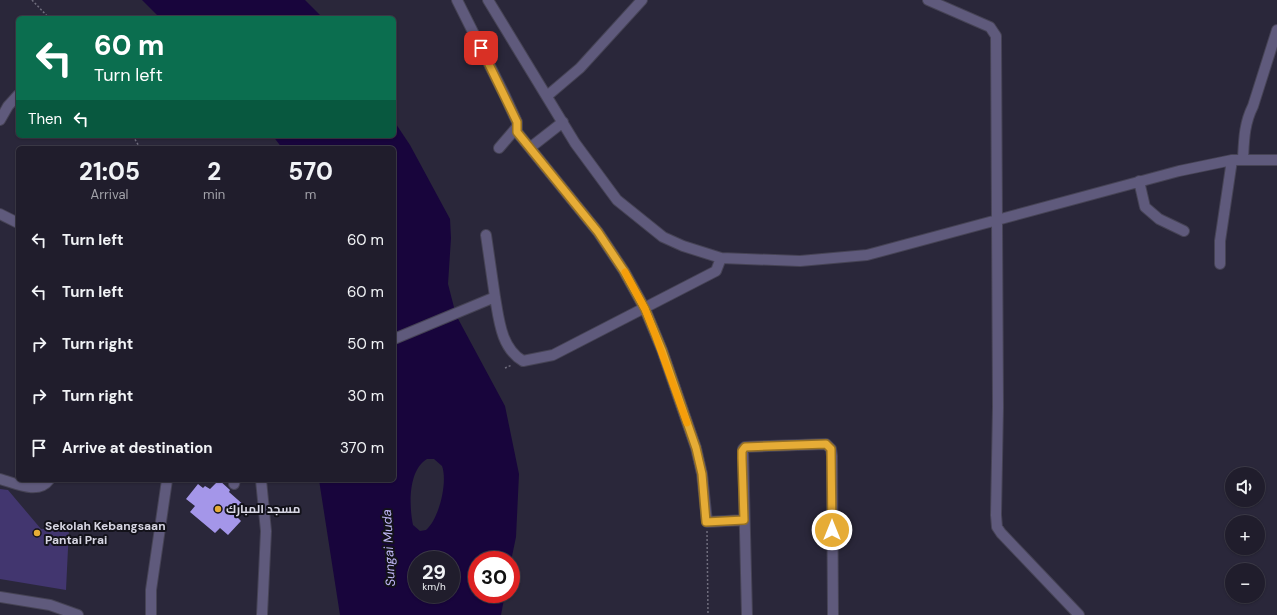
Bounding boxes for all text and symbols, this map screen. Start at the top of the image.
text: 60 m [94,27,164,64]
pin [464,31,498,65]
icon: left [28,32,80,84]
icon: arrive [470,37,492,59]
text: Turn left [94,63,163,87]
icon: left [70,108,92,130]
text: Then [28,109,62,129]
text: 21:05 [79,156,140,187]
text: 2 [207,156,221,187]
text: 570 [288,156,333,187]
text: Arrival [91,186,128,203]
text: min [203,186,225,203]
text: m [305,186,316,203]
icon: left [28,229,50,251]
text: Turn left [62,230,123,250]
text: 60 m [347,230,384,250]
icon: left [28,281,50,303]
text: Turn left [62,282,123,302]
text: 60 m [347,282,384,302]
icon: right [28,333,50,355]
text: Turn right [62,334,133,354]
text: 50 m [347,334,384,354]
icon: right [28,385,50,407]
text: Turn right [62,386,133,406]
text: 30 m [348,386,384,406]
icon: arrive [28,437,50,459]
text: Arrive at destination [62,438,213,458]
text: 370 m [340,438,384,458]
map controls [1225,467,1265,603]
button: sound [1225,467,1265,507]
place label: مسجد المبارك [226,501,300,517]
marker: مسجد المبارك [213,504,223,514]
water label: Sungai Muda [378,509,399,587]
position arrow [811,509,853,551]
button: + [1225,515,1265,555]
place label: Sekolah Kebangsaan Pantai Prai [45,518,166,548]
marker: Sekolah Kebangsaan Pantai Prai [32,528,42,538]
speed limit sign: 30 [468,551,520,603]
text: 29 [422,559,446,585]
button: − [1225,563,1265,603]
text: km/h [422,580,446,593]

